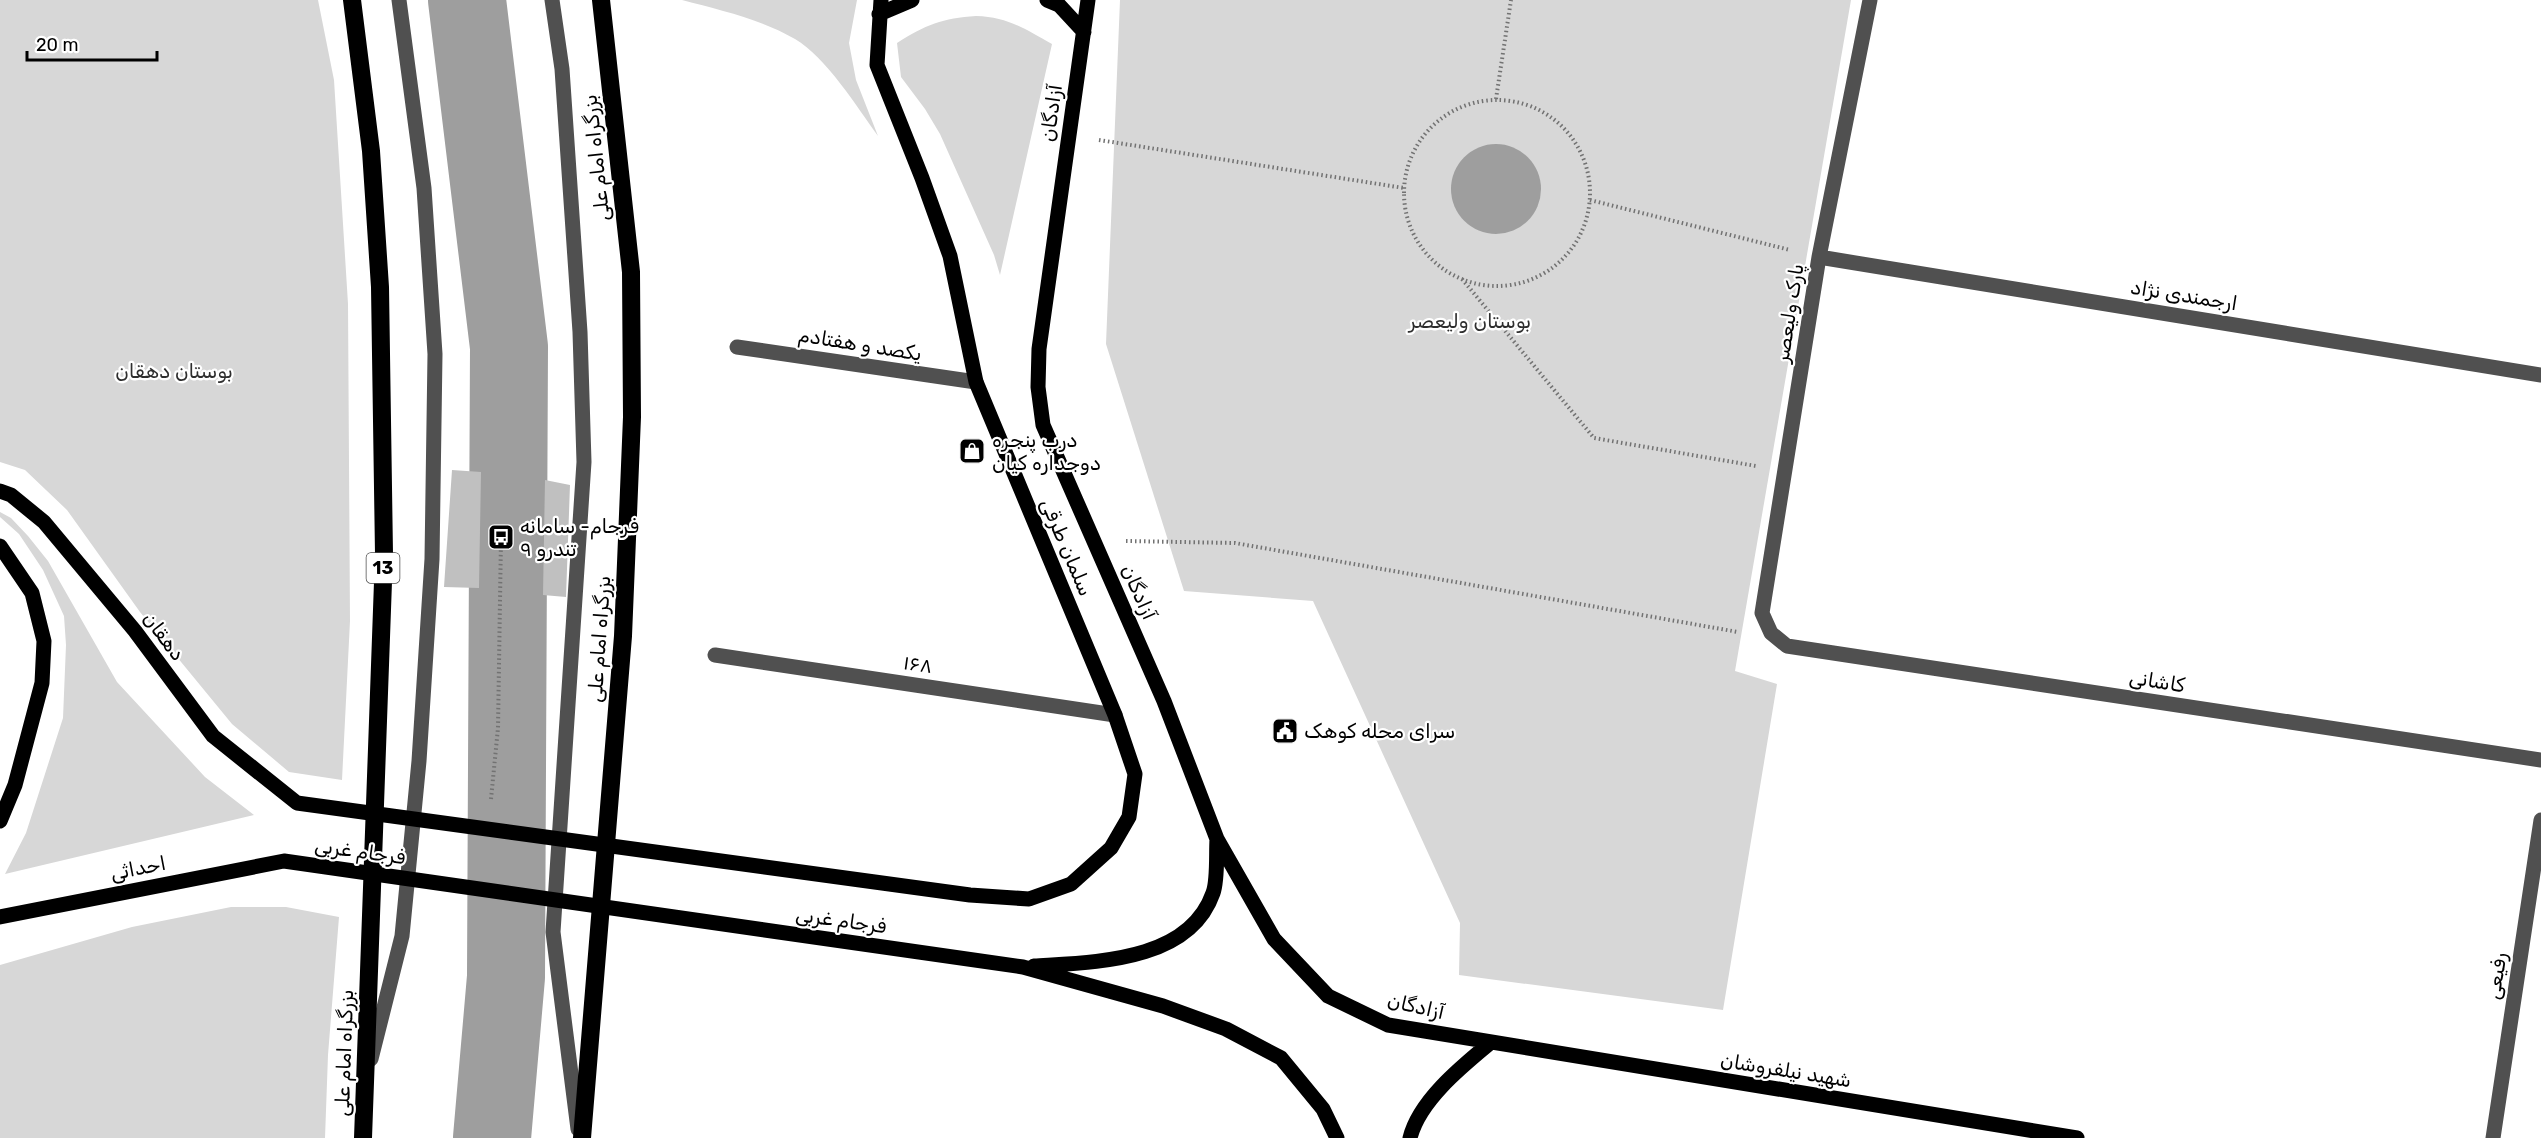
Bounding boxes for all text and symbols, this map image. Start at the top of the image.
scale bar [27,24,158,62]
text: 20 m [36,34,78,56]
street label: آزادگان [1035,83,1067,143]
street label: بزرگراه امام علی [577,93,617,223]
street label: پارک ولیعصر [1769,262,1811,365]
street label: ارجمندی نژاد [2129,275,2239,315]
park label: بوستان ولیعصر [1408,309,1531,333]
street label: یکصد و هفتادم [796,322,923,368]
park label: بوستان دهقان [115,359,233,383]
place label: درب پنجره دوجداره کیان [992,428,1101,475]
shop icon: درب پنجره دوجداره کیان [957,436,987,466]
street label: سلمان طرقی [1036,495,1098,599]
place label: فرجام- سامانه ۹ تندرو [520,514,639,561]
bus stop icon: فرجام- سامانه ۹ تندرو [486,522,516,552]
road number: 13 [366,553,400,583]
street label: آزادگان [1116,561,1162,623]
street label: بزرگراه امام علی [583,575,617,703]
street label: دهقان [138,607,190,665]
street label: ۱۶۸ [902,650,934,678]
street label: کاشانی [2127,665,2187,697]
public building icon: سرای محله کوهک [1270,716,1300,746]
place label: سرای محله کوهک [1304,719,1455,743]
street label: فرجام غربی [313,833,407,871]
street label: احداثی [108,851,168,885]
street label: فرجام غربی [794,902,888,940]
street label: رفیعی [2480,951,2512,1001]
street label: آزادگان [1385,988,1447,1024]
street label: بزرگراه امام علی [330,989,360,1117]
street label: شهید نیلفروشان [1719,1048,1853,1092]

